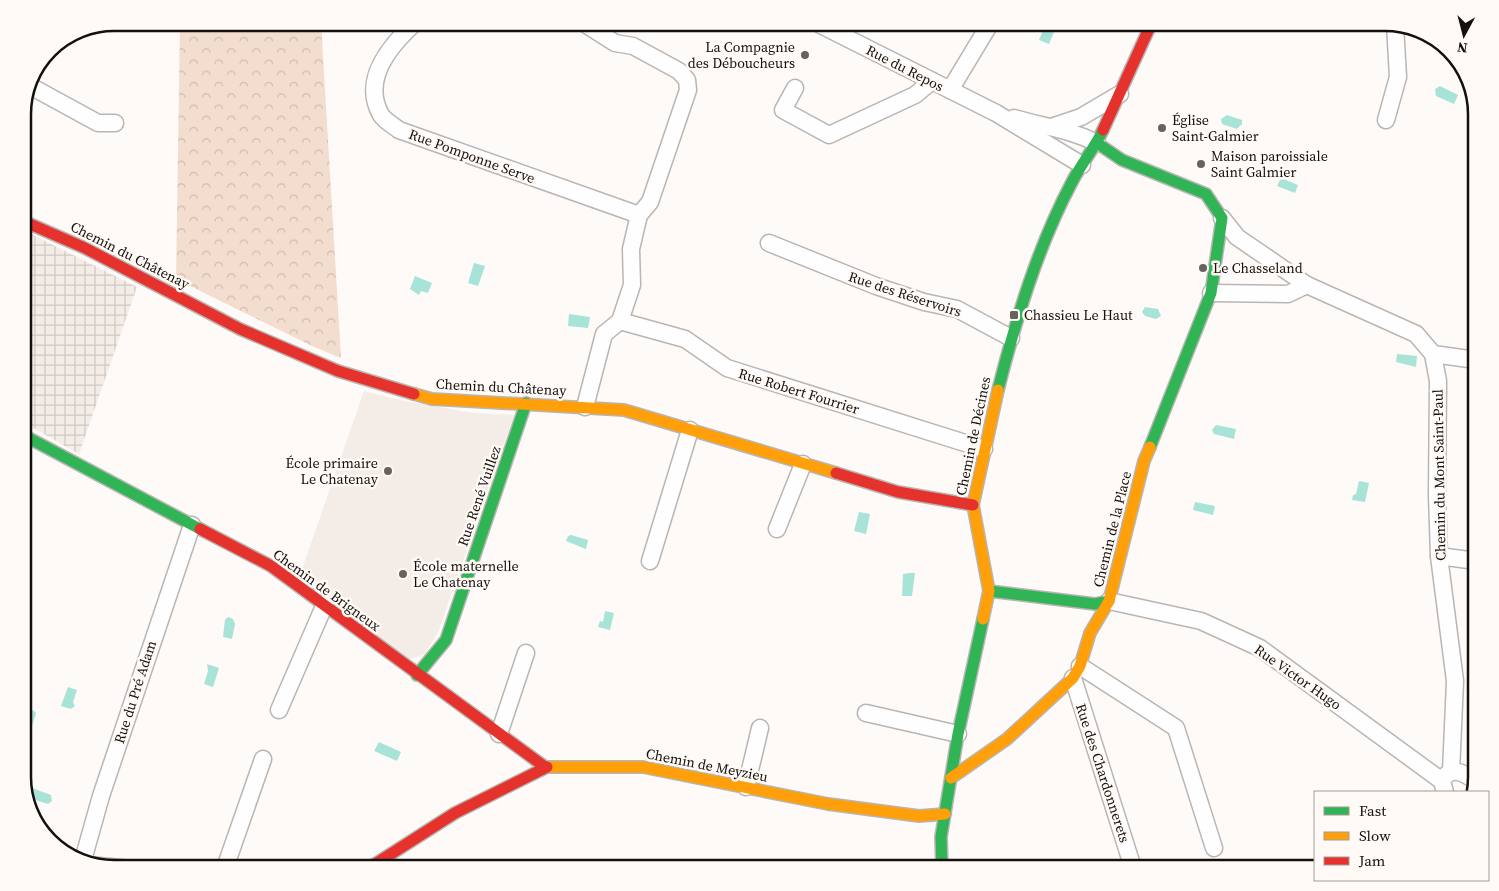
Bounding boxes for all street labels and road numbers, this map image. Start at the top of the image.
street label: Rue du Repos [863,40,947,96]
street label: Rue Pomponne Serve [406,124,538,188]
street label: Chemin du Châtenay [67,216,194,294]
street label: Rue des Réservoirs [846,266,964,322]
street label: Rue Robert Fourrier [736,363,862,419]
street label: Chemin du Châtenay [435,374,568,400]
street label: Chemin de Décines [951,375,995,497]
street label: Chemin du Mont Saint-Paul [1428,389,1450,561]
street label: Rue René Vuillez [452,443,506,549]
street label: Chemin de la Place [1088,469,1136,589]
street label: Chemin de Brigneux [269,544,385,636]
street label: Rue du Pré Adam [109,637,161,746]
street label: Rue Victor Hugo [1250,640,1346,715]
street label: Rue des Chardonnerets [1071,701,1135,845]
street label: Chemin de Meyzieu [644,743,770,787]

